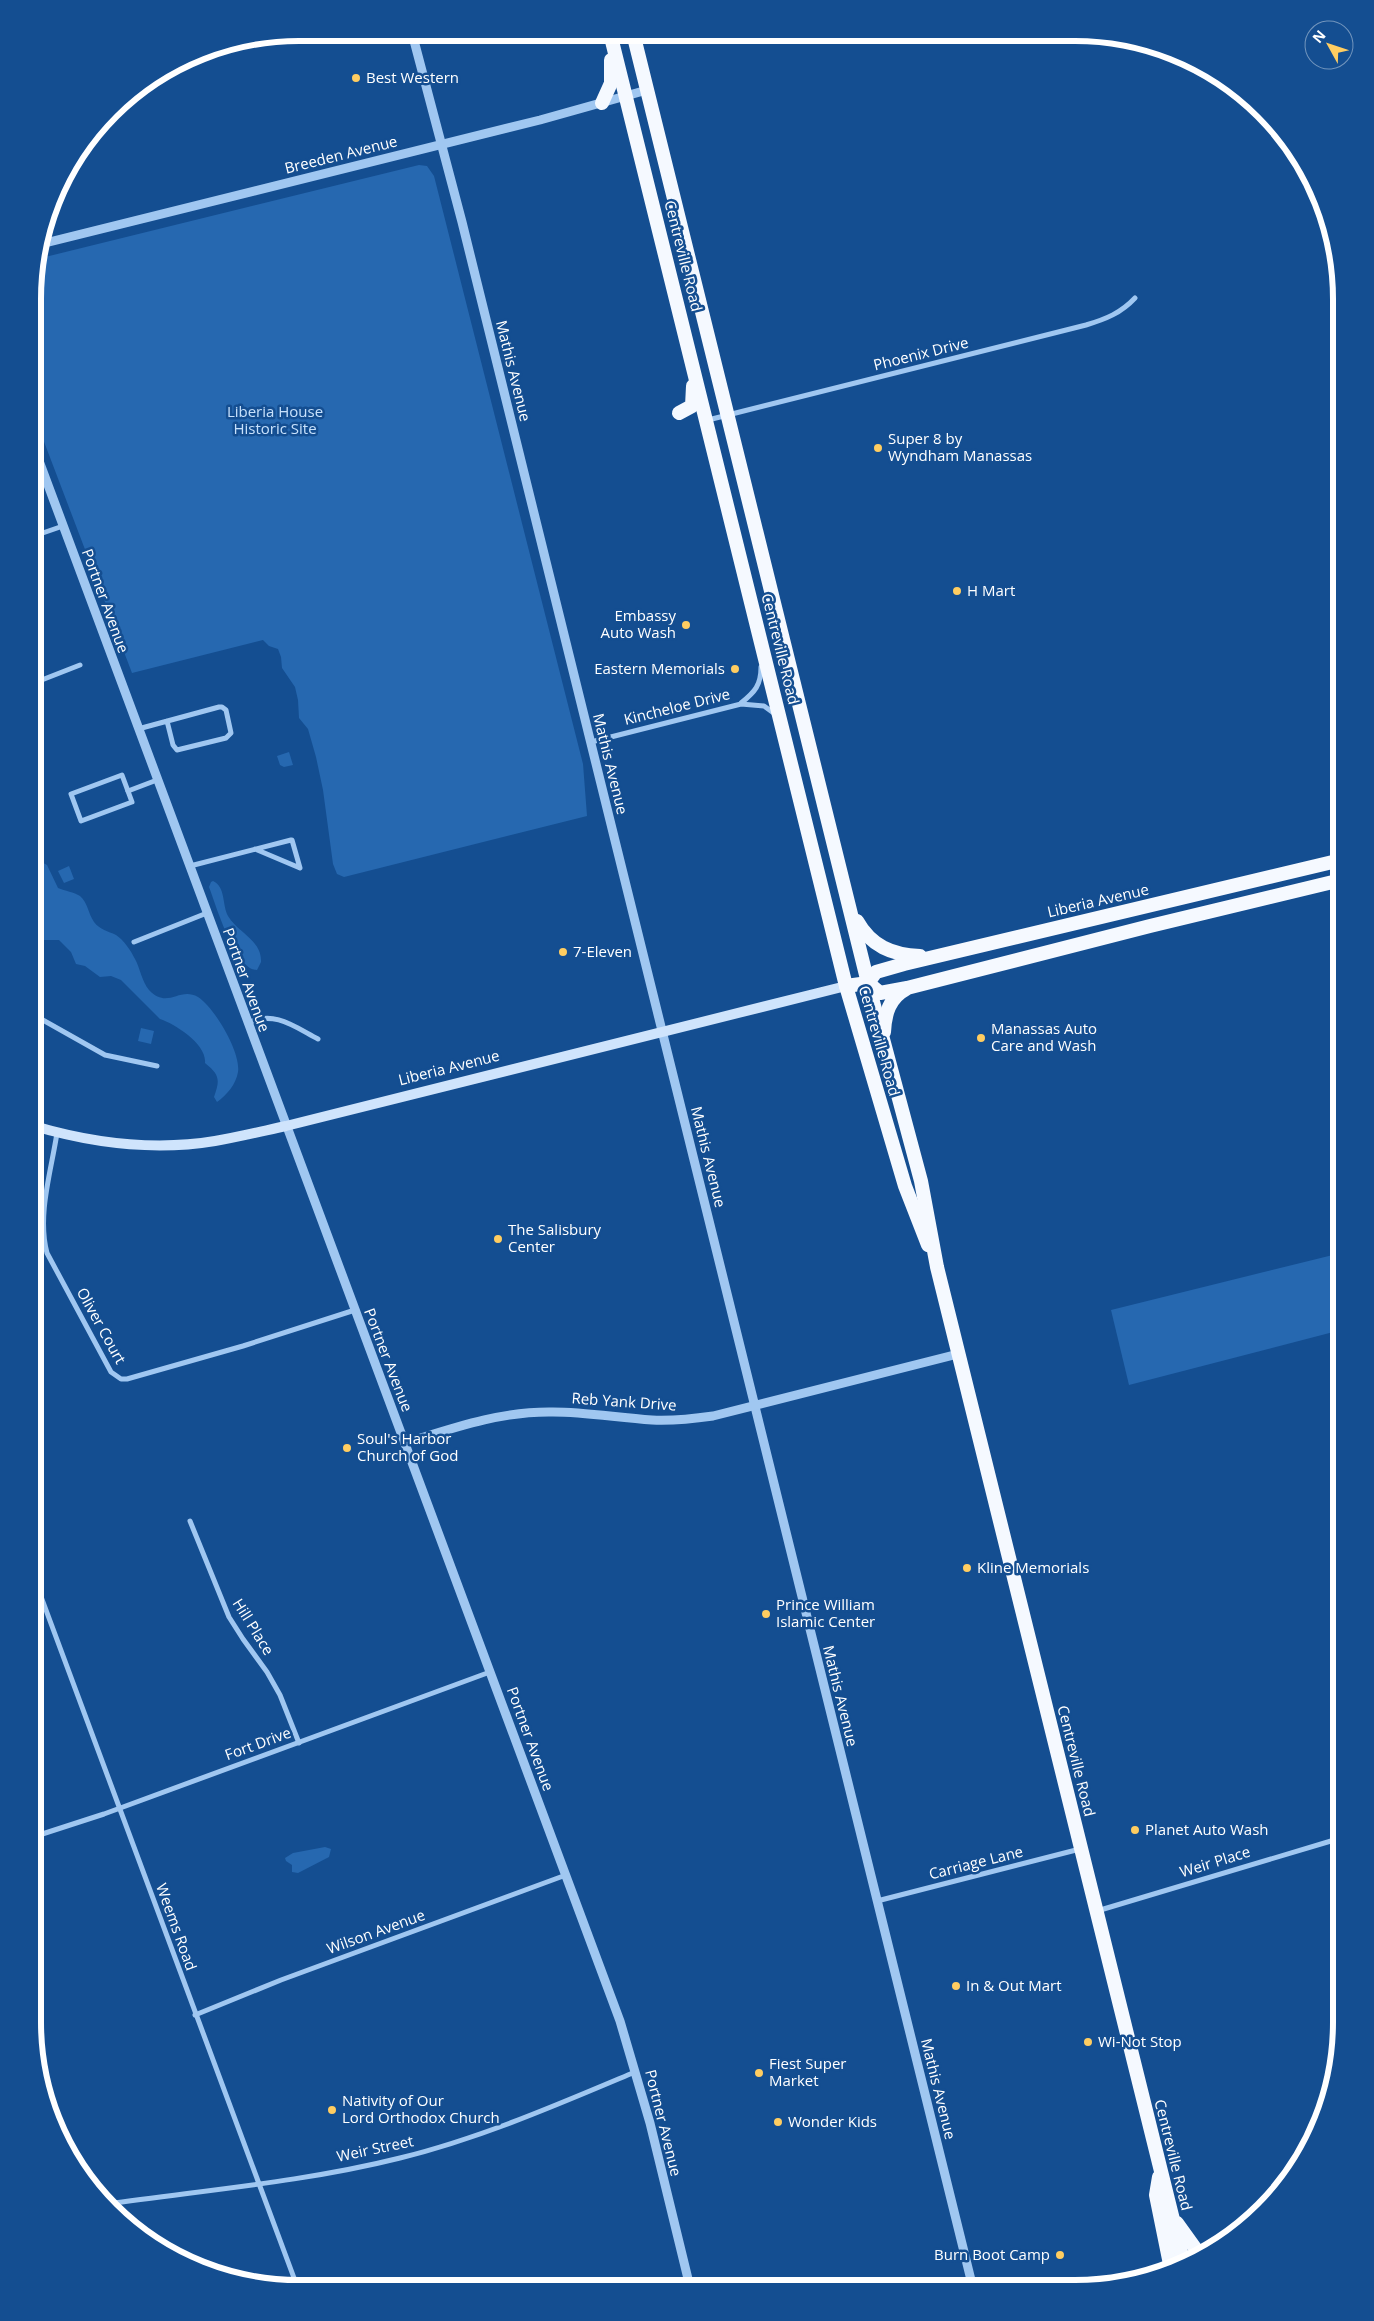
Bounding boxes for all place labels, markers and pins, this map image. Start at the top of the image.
place label: Best Western [366,67,459,87]
marker: Best Western [350,72,362,84]
place label: Super 8 by Wyndham Manassas [888,428,1032,465]
marker: Super 8 by Wyndham Manassas [872,442,884,454]
place label: H Mart [967,580,1015,600]
marker: H Mart [951,585,963,597]
place label: Embassy Auto Wash [601,605,676,642]
marker: Embassy Auto Wash [680,619,692,631]
place label: Eastern Memorials [594,658,725,678]
marker: Eastern Memorials [729,663,741,675]
place label: 7-Eleven [573,941,632,961]
marker: 7-Eleven [557,946,569,958]
place label: Manassas Auto Care and Wash [991,1018,1097,1055]
marker: Manassas Auto Care and Wash [975,1032,987,1044]
place label: The Salisbury Center [508,1219,602,1256]
marker: The Salisbury Center [492,1233,504,1245]
place label: Soul's Harbor Church of God [357,1428,458,1465]
marker: Soul's Harbor Church of God [341,1442,353,1454]
place label: Kline Memorials [977,1557,1089,1577]
marker: Kline Memorials [961,1562,973,1574]
place label: Prince William Islamic Center [776,1594,875,1631]
marker: Prince William Islamic Center [760,1608,772,1620]
place label: Planet Auto Wash [1145,1819,1269,1839]
marker: Planet Auto Wash [1129,1824,1141,1836]
place label: In & Out Mart [966,1975,1062,1995]
marker: In & Out Mart [950,1980,962,1992]
place label: Wi-Not Stop [1098,2031,1182,2051]
marker: Wi-Not Stop [1082,2036,1094,2048]
place label: Fiest Super Market [769,2053,847,2090]
marker: Fiest Super Market [753,2067,765,2079]
place label: Nativity of Our Lord Orthodox Church [342,2090,500,2127]
marker: Nativity of Our Lord Orthodox Church [326,2104,338,2116]
place label: Wonder Kids [788,2111,877,2131]
marker: Wonder Kids [772,2116,784,2128]
place label: Burn Boot Camp [934,2244,1050,2264]
marker: Burn Boot Camp [1054,2249,1066,2261]

